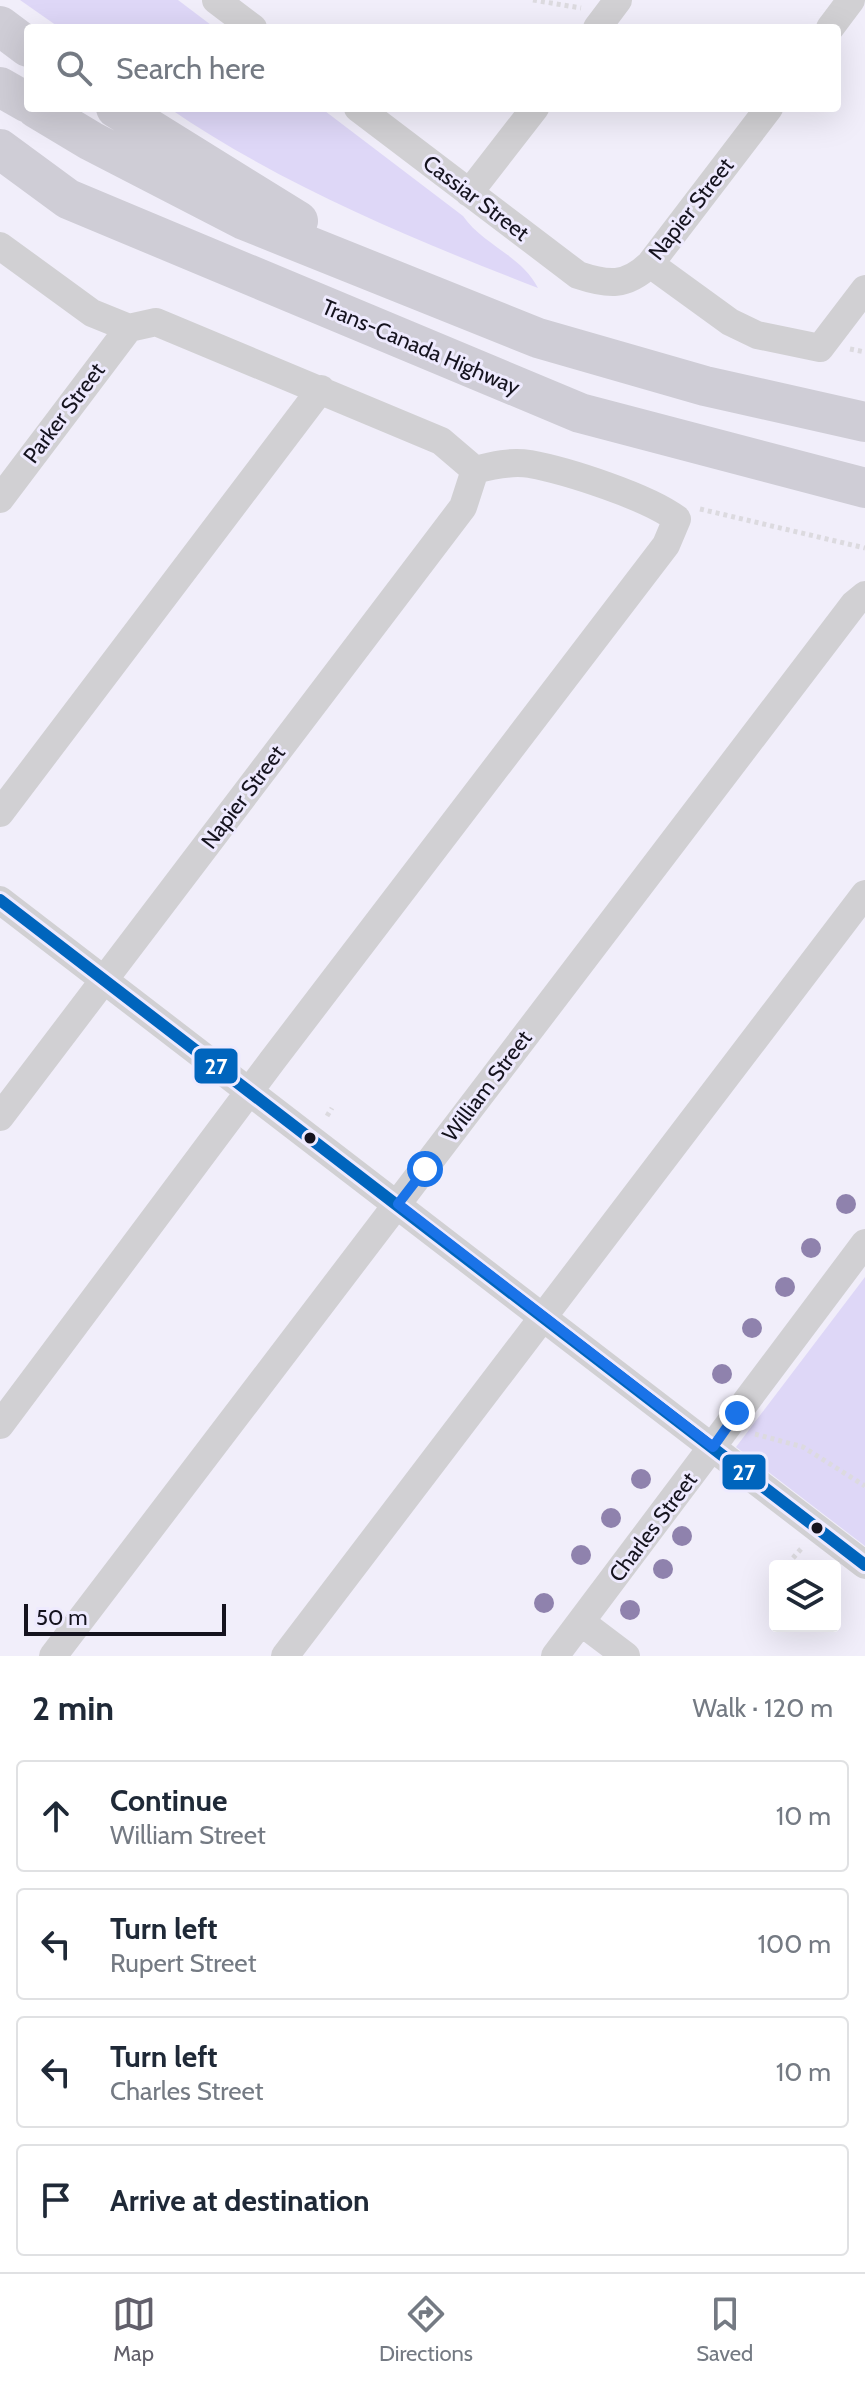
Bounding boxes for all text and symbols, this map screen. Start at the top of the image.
search box [24,24,841,112]
icon: search [52,46,96,90]
text: Search here [116,50,265,87]
street label: Cassiar Street [418,149,535,247]
street label: Napier Street [643,152,740,266]
street label: Trans-Canada Highway [318,293,524,401]
street label: Parker Street [17,357,111,469]
street label: Napier Street [195,740,291,854]
street label: William Street [437,1025,538,1147]
line badge: 27 [193,1047,239,1085]
text: 27 [205,1053,228,1080]
unlabelled marker [302,1130,318,1146]
route start [407,1151,443,1187]
route end [719,1395,755,1431]
line badge: 27 [721,1453,767,1491]
text: 27 [733,1459,756,1486]
street label: Charles Street [603,1467,703,1587]
unlabelled marker [809,1520,825,1536]
map controls [769,1560,841,1632]
button: layers [769,1560,841,1632]
scale bar [24,1600,226,1636]
text: 50 m [36,1604,88,1631]
text: 2 min [32,1687,114,1729]
text: Walk · 120 m [692,1692,833,1724]
text: Continue [110,1782,227,1819]
icon: ahead [34,1794,78,1838]
text: 10 m [776,1800,831,1832]
text: William Street [110,1819,266,1851]
text: Turn left [110,1910,218,1947]
icon: left [34,1922,78,1966]
text: 100 m [758,1928,831,1960]
text: Rupert Street [110,1947,256,1979]
text: Turn left [110,2038,218,2075]
icon: left [34,2050,78,2094]
text: 10 m [776,2056,831,2088]
text: Charles Street [110,2075,264,2107]
icon: arrive [34,2178,78,2222]
text: Arrive at destination [110,2182,370,2219]
tab: Map [112,2292,156,2367]
tab: Directions [379,2292,473,2367]
tab: Saved [696,2292,753,2367]

